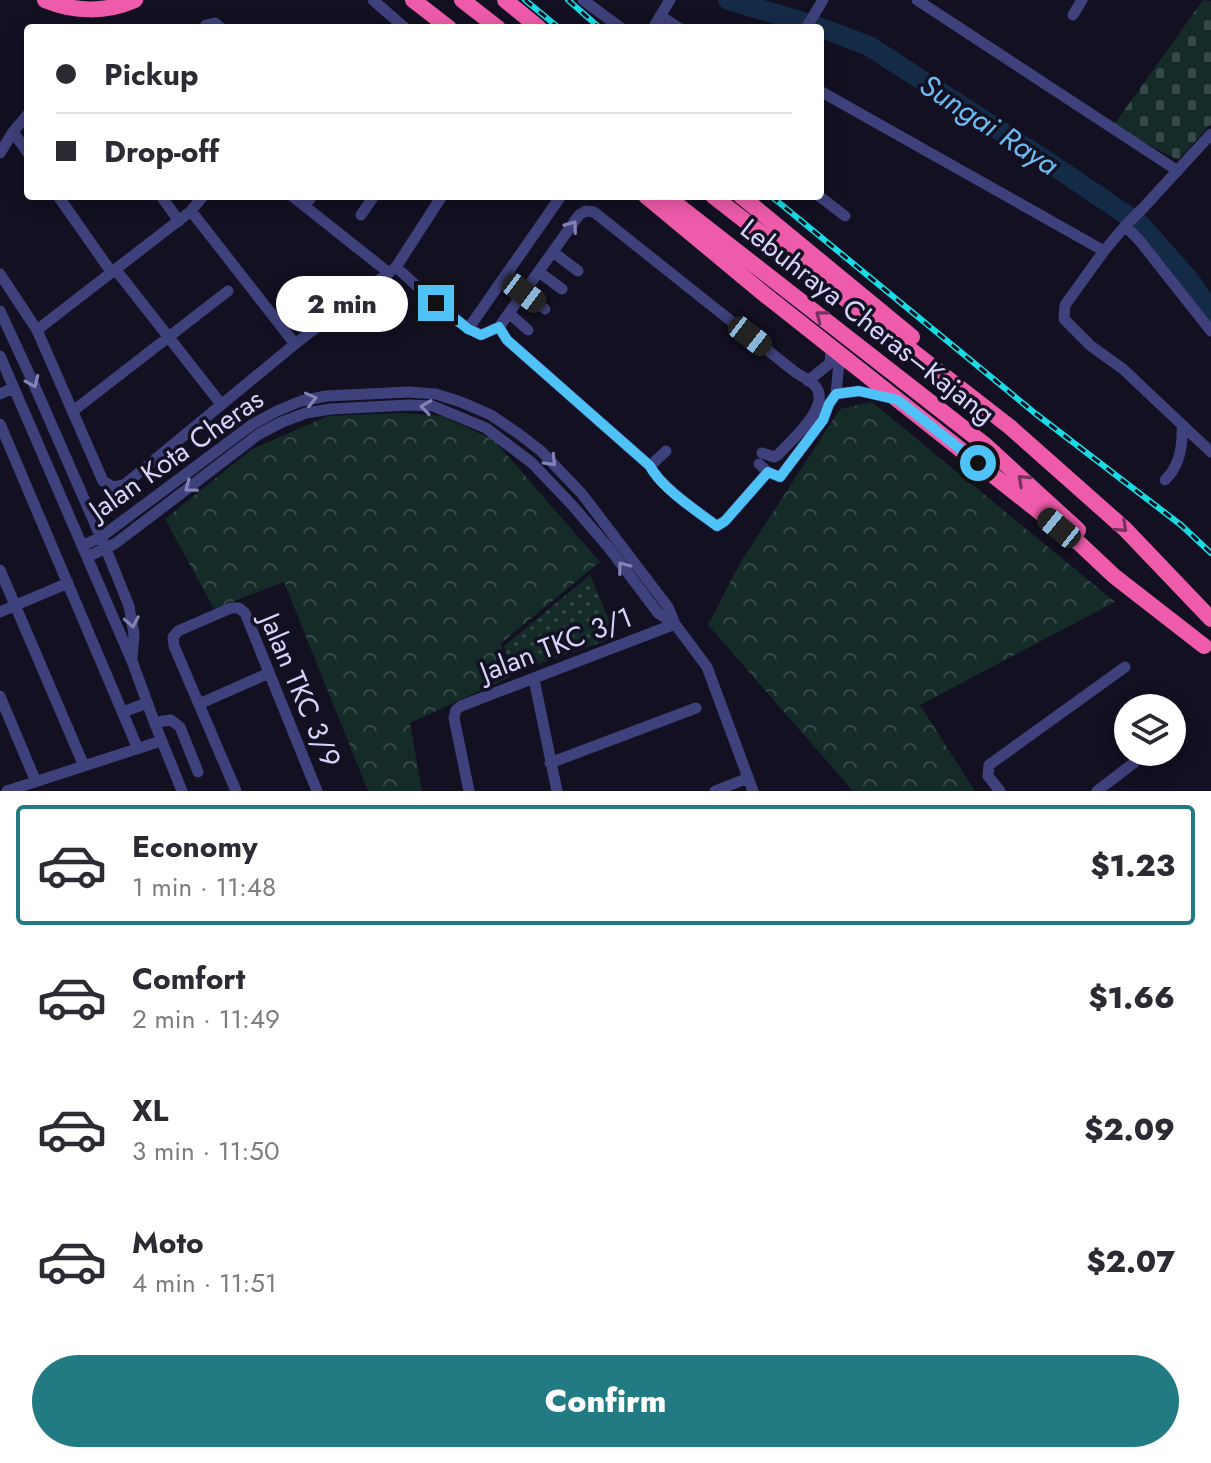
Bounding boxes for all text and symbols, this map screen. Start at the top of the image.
text: Pickup [104,53,199,96]
water label: Sungai Raya [911,63,1068,186]
text: Drop-off [104,130,219,173]
street label: Lebuhraya Cheras–Kajang [732,209,1004,434]
one-way arrow [562,220,576,235]
car [498,269,550,317]
callout: 2 min [276,275,408,331]
text: 2 min [307,285,377,323]
route end [418,285,454,321]
car [724,312,776,360]
one-way arrow [815,312,830,326]
one-way arrow [23,374,39,388]
street label: Jalan Kota Cheras [77,379,272,532]
one-way arrow [304,391,318,408]
one-way arrow [420,399,433,416]
route start [960,445,996,481]
one-way arrow [541,452,556,466]
one-way arrow [1018,474,1032,489]
one-way arrow [184,477,198,492]
car [1033,504,1085,552]
one-way arrow [1113,517,1127,532]
one-way arrow [618,561,633,576]
street label: Jalan TKC 3/1 [470,597,638,694]
street label: Jalan TKC 3/9 [248,603,351,774]
one-way arrow [122,615,139,629]
map controls [1114,694,1186,766]
button: layers [1114,694,1186,766]
text: Economy [132,825,258,868]
icon: car [36,829,108,901]
text: $1.23 [1091,844,1175,887]
text: 1 min · 11:48 [132,868,276,906]
text: Comfort [132,957,245,1000]
icon: car [36,961,108,1033]
text: $1.66 [1088,976,1175,1019]
text: 2 min · 11:49 [132,1000,280,1038]
text: XL [132,1089,168,1132]
icon: car [36,1093,108,1165]
text: $2.09 [1084,1108,1175,1151]
text: 3 min · 11:50 [132,1132,280,1170]
text: Moto [132,1221,204,1264]
icon: car [36,1225,108,1297]
text: $2.07 [1086,1240,1175,1283]
text: 4 min · 11:51 [132,1264,277,1302]
button: Confirm [32,1355,1179,1447]

